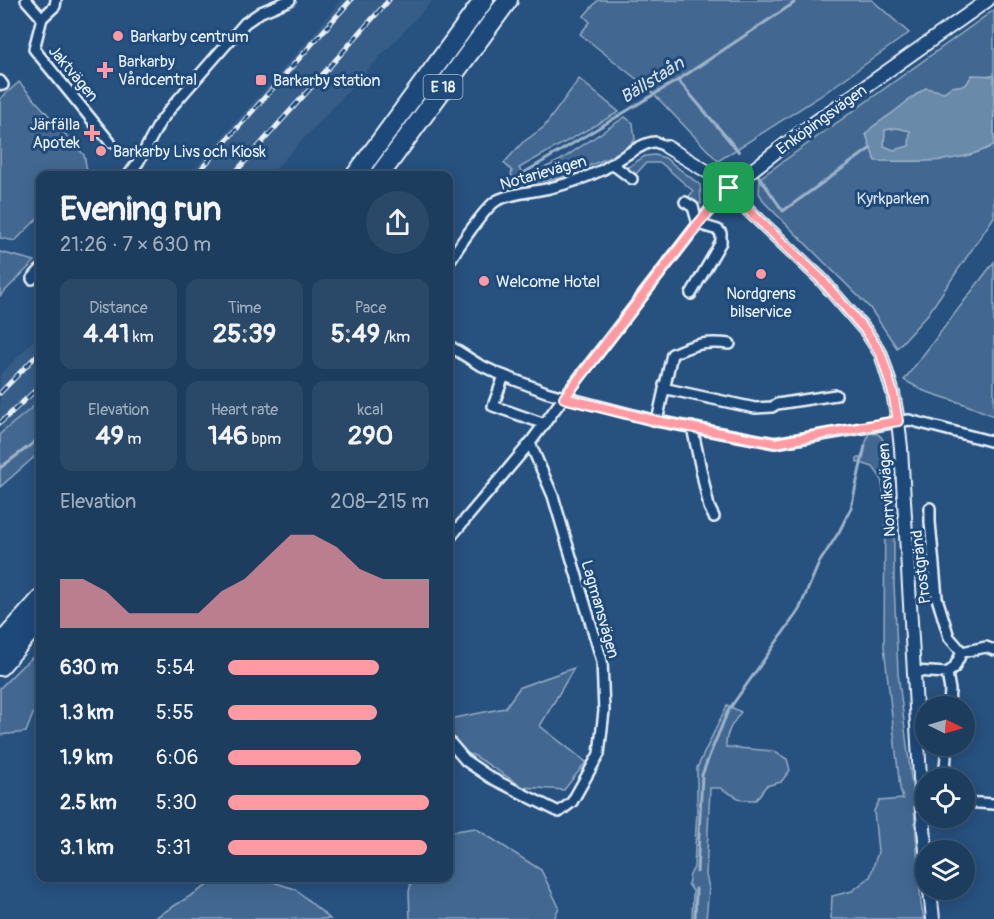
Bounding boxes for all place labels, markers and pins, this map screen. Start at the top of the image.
place label: Barkarby centrum [130,27,249,47]
marker: Barkarby centrum [111,29,125,43]
place label: Barkarby Vårdcentral [118,52,197,90]
marker: Barkarby Vårdcentral [96,61,114,79]
place label: Barkarby station [273,71,381,91]
marker: Barkarby station [254,73,268,87]
place label: Järfälla Apotek [30,115,80,153]
marker: Järfälla Apotek [85,126,99,140]
place label: Barkarby Livs och Kiosk [113,142,266,162]
marker: Barkarby Livs och Kiosk [94,144,108,158]
pin [703,162,754,213]
marker: Nordgrens bilservice [754,267,768,281]
place label: Welcome Hotel [496,272,600,292]
marker: Welcome Hotel [477,274,491,288]
place label: Nordgrens bilservice [726,284,796,322]

